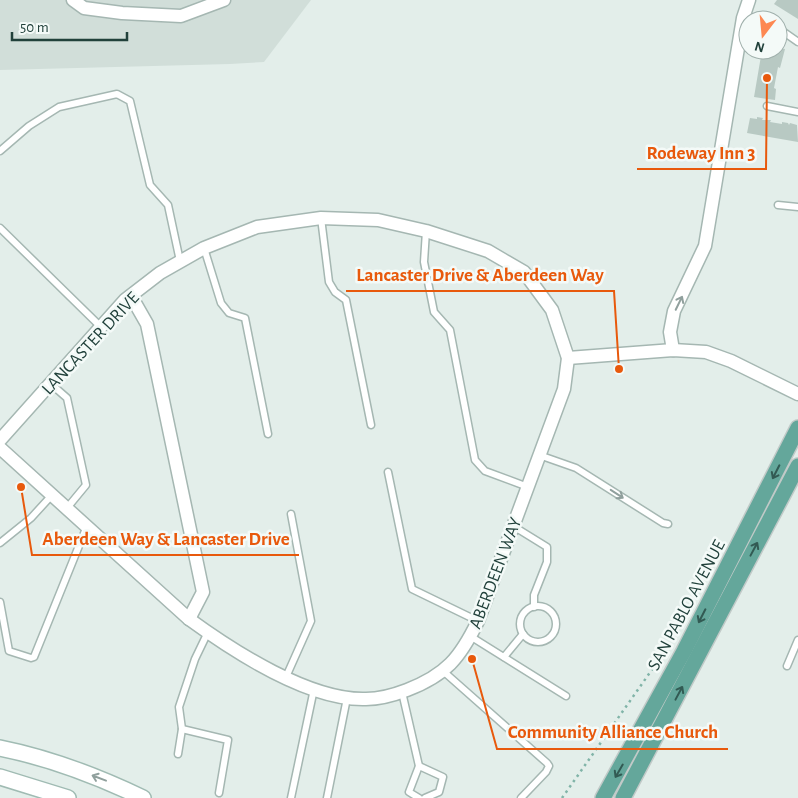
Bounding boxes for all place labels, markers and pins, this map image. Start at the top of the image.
callout: Rodeway Inn 3 [637,135,766,169]
callout: Lancaster Drive & Aberdeen Way [346,257,614,291]
callout: Aberdeen Way & Lancaster Drive [32,521,299,555]
callout: Community Alliance Church [497,715,728,749]

